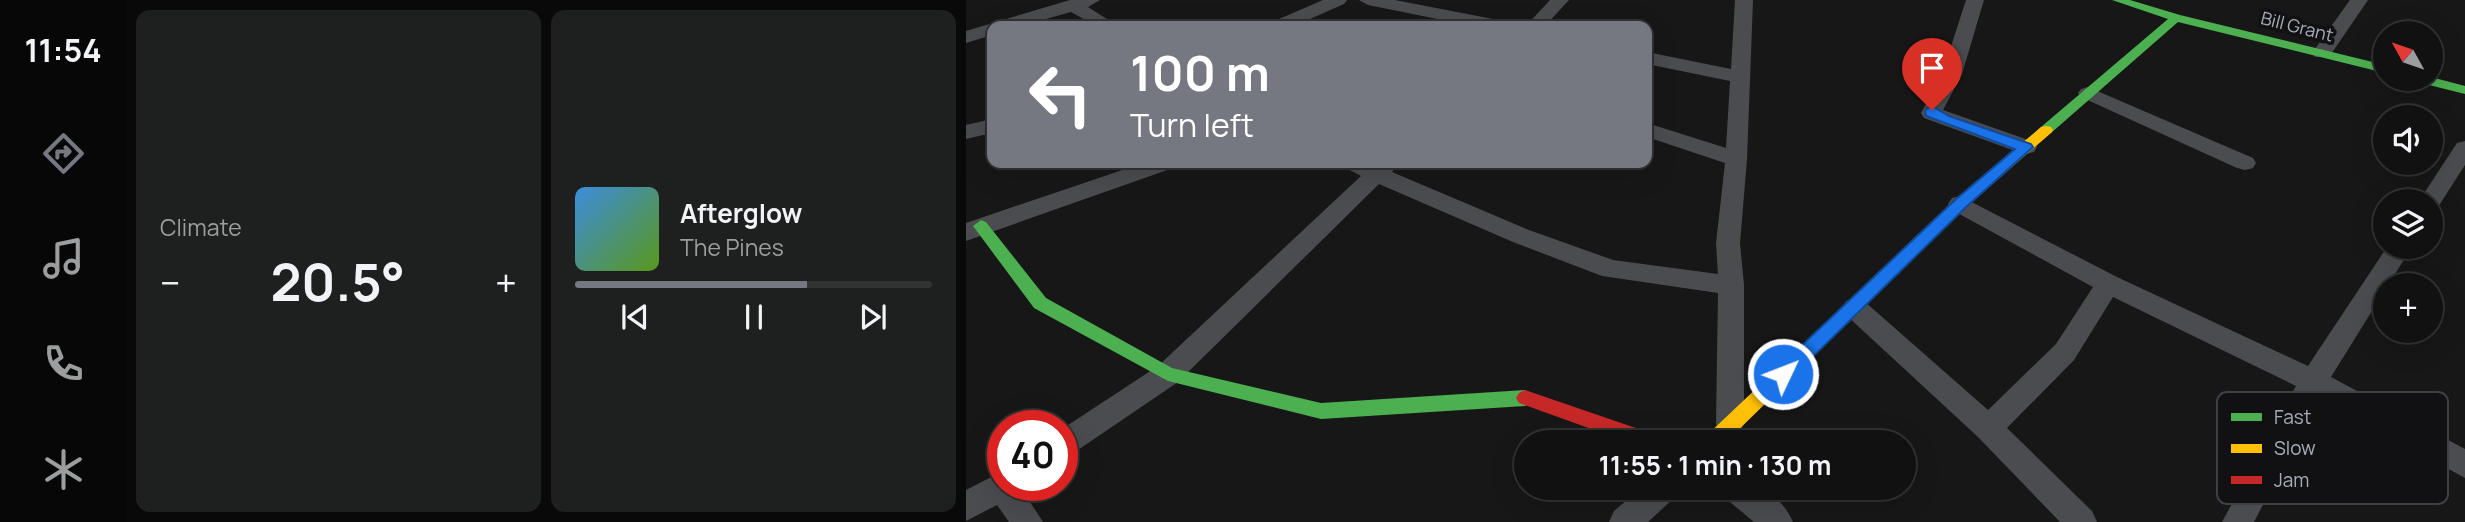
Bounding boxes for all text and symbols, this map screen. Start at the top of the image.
street label: Bill Grant [2258,5,2336,47]
north arrow [2373,21,2443,91]
map controls [2373,21,2443,343]
text: 11:54 [24,28,102,72]
pin [1902,38,1962,110]
text: 100 m [1130,39,1270,106]
icon: left [1015,49,1106,140]
icon: arrive [1913,49,1951,87]
text: Turn left [1130,103,1254,147]
button: sound [2373,105,2443,175]
icon: directions [39,129,88,178]
button: layers [2373,189,2443,259]
text: Afterglow [680,195,802,231]
text: Climate [160,211,242,243]
text: The Pines [680,231,784,263]
icon: music [39,234,88,283]
text: 20.5° [270,246,405,317]
text: − [160,256,181,308]
text: + [495,256,517,308]
button: + [2373,273,2443,343]
icon: previous [616,298,654,336]
icon: pause [735,298,773,336]
icon: next [854,298,892,336]
position arrow [1746,337,1820,411]
icon: phone [39,339,88,388]
legend [2217,392,2448,504]
text: Fast [2274,404,2311,430]
speed limit sign: 40 [987,410,1078,501]
text: Slow [2274,435,2316,461]
icon: climate [39,445,88,494]
text: 11:55 · 1 min · 130 m [1599,447,1831,483]
text: Jam [2274,467,2309,493]

